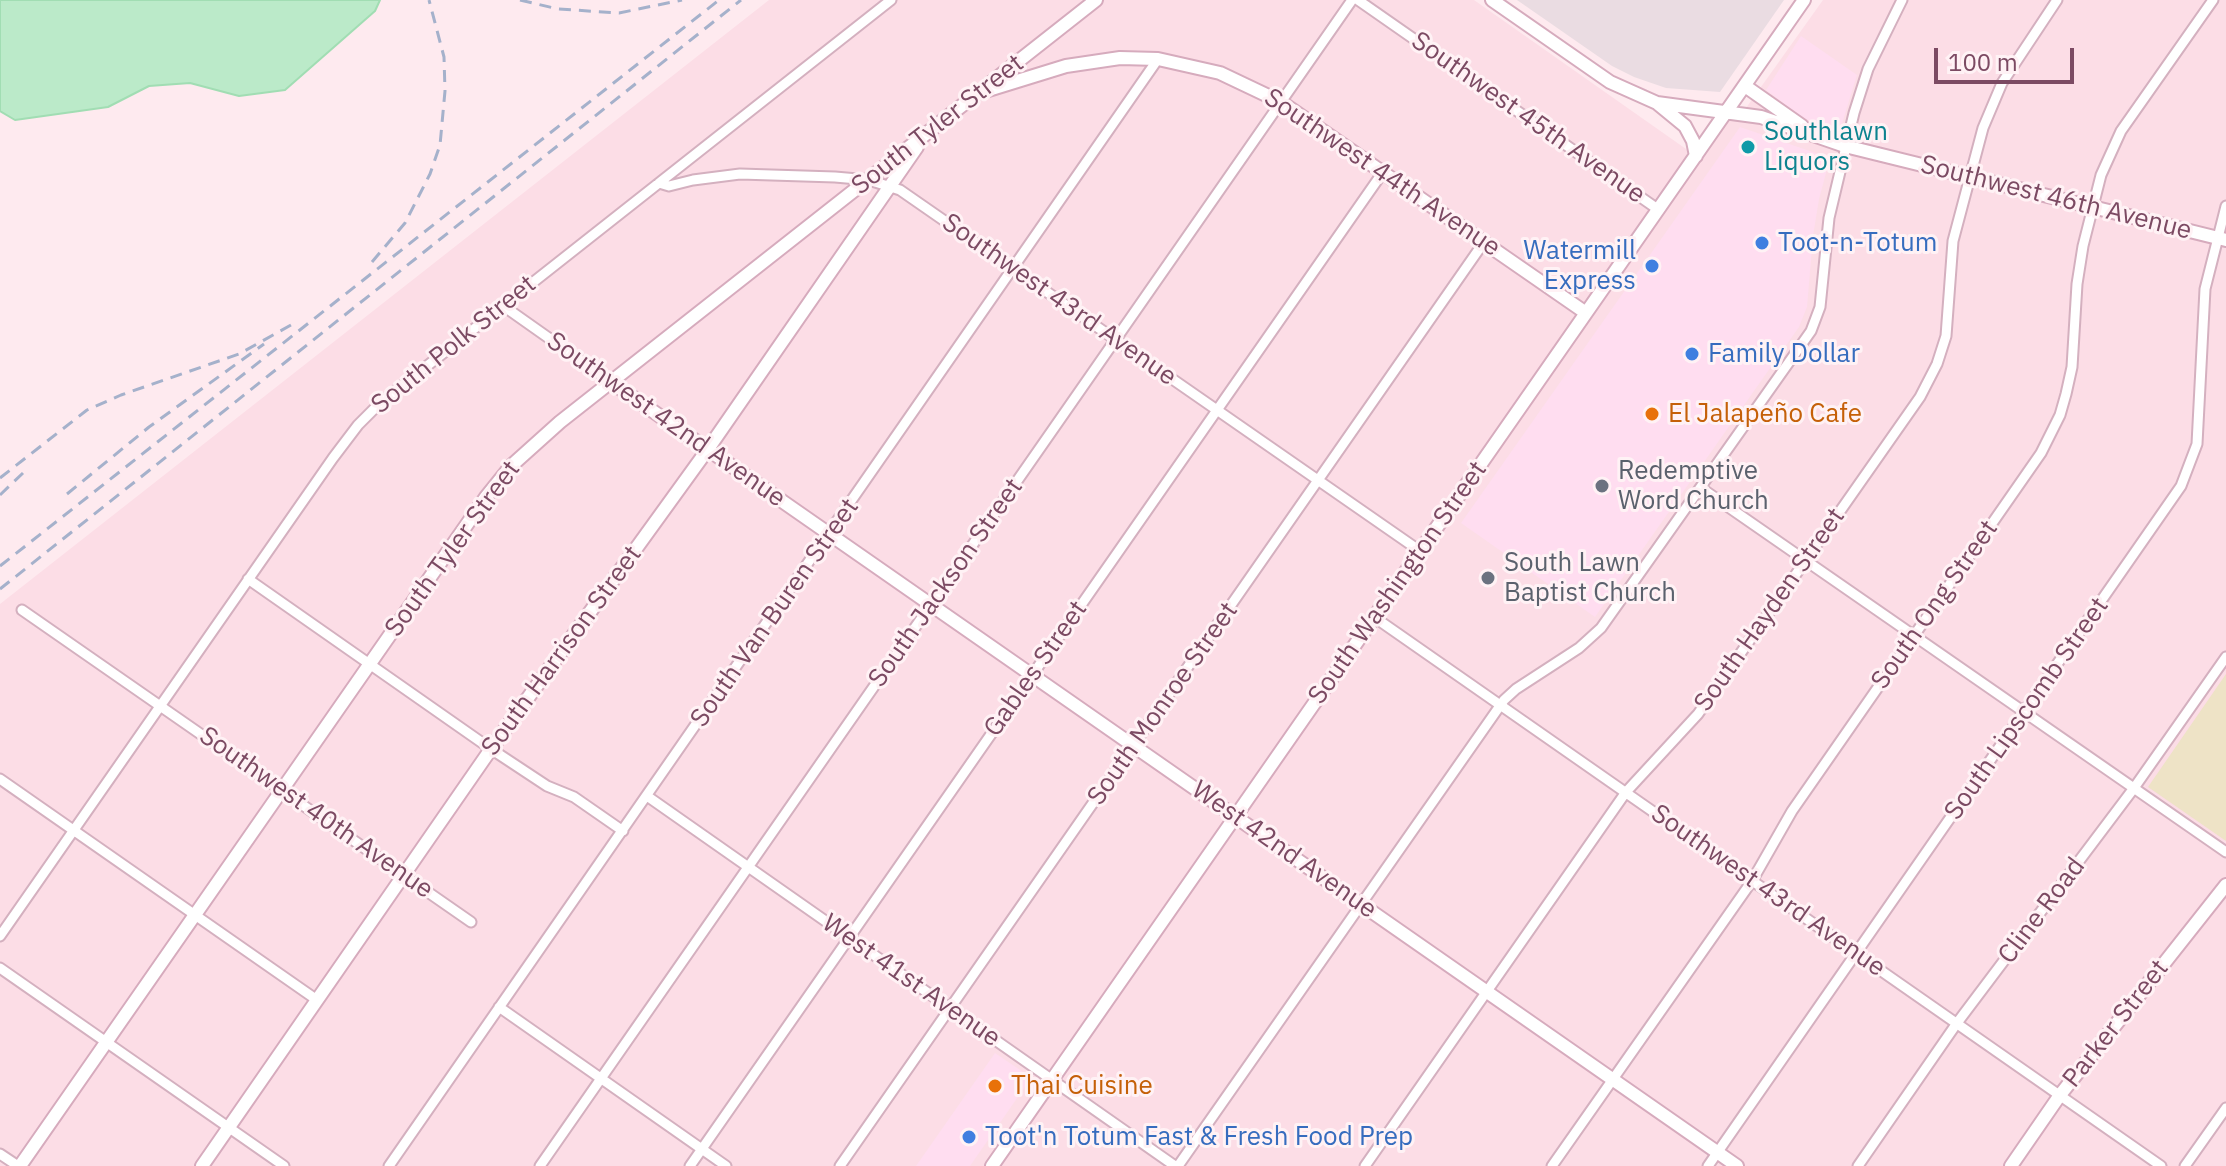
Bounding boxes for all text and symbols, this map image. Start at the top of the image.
street label: Southwest 45th Avenue [1405,25,1651,211]
scale bar [1938,32,2078,82]
text: 100 m [1948,46,2018,78]
street label: South Tyler Street [846,48,1030,202]
street label: Southwest 44th Avenue [1258,82,1506,264]
place label: Southlawn Liquors [1764,116,1888,178]
marker: Southlawn Liquors [1739,138,1757,156]
street label: Southwest 46th Avenue [1917,149,2195,247]
street label: Southwest 43rd Avenue [936,207,1182,393]
place label: Toot-n-Totum [1778,227,1937,259]
marker: Toot-n-Totum [1753,234,1771,252]
place label: Watermill Express [1523,235,1636,296]
marker: Watermill Express [1643,257,1661,275]
street label: South Polk Street [366,269,542,421]
street label: Southwest 42nd Avenue [541,326,791,514]
place label: Family Dollar [1708,338,1860,370]
marker: Family Dollar [1683,345,1701,363]
place label: El Jalapeño Cafe [1668,398,1862,430]
marker: El Jalapeño Cafe [1643,405,1661,423]
street label: South Tyler Street [379,455,527,643]
street label: South Washington Street [1302,455,1494,711]
place label: Redemptive Word Church [1618,455,1769,516]
street label: South Jackson Street [862,473,1030,693]
marker: Redemptive Word Church [1593,477,1611,495]
street label: South Van Buren Street [684,493,866,733]
street label: South Hayden Street [1688,502,1852,718]
street label: South Ong Street [1865,515,2005,695]
street label: South Harrison Street [475,540,649,762]
place label: South Lawn Baptist Church [1504,547,1676,608]
marker: South Lawn Baptist Church [1479,569,1497,587]
street label: South Lipscomb Street [1938,592,2116,826]
street label: Gables Street [978,595,1094,743]
street label: South Monroe Street [1081,597,1245,811]
street label: Southwest 40th Avenue [193,720,439,906]
street label: West 42nd Avenue [1185,774,1383,926]
street label: Southwest 43rd Avenue [1645,798,1891,984]
street label: Cline Road [1992,852,2092,970]
street label: West 41st Avenue [816,908,1006,1054]
street label: Parker Street [2056,954,2176,1094]
place label: Thai Cuisine [1011,1070,1153,1102]
marker: Thai Cuisine [986,1077,1004,1095]
place label: Toot'n Totum Fast & Fresh Food Prep [985,1121,1413,1153]
marker: Toot'n Totum Fast & Fresh Food Prep [960,1128,978,1146]

